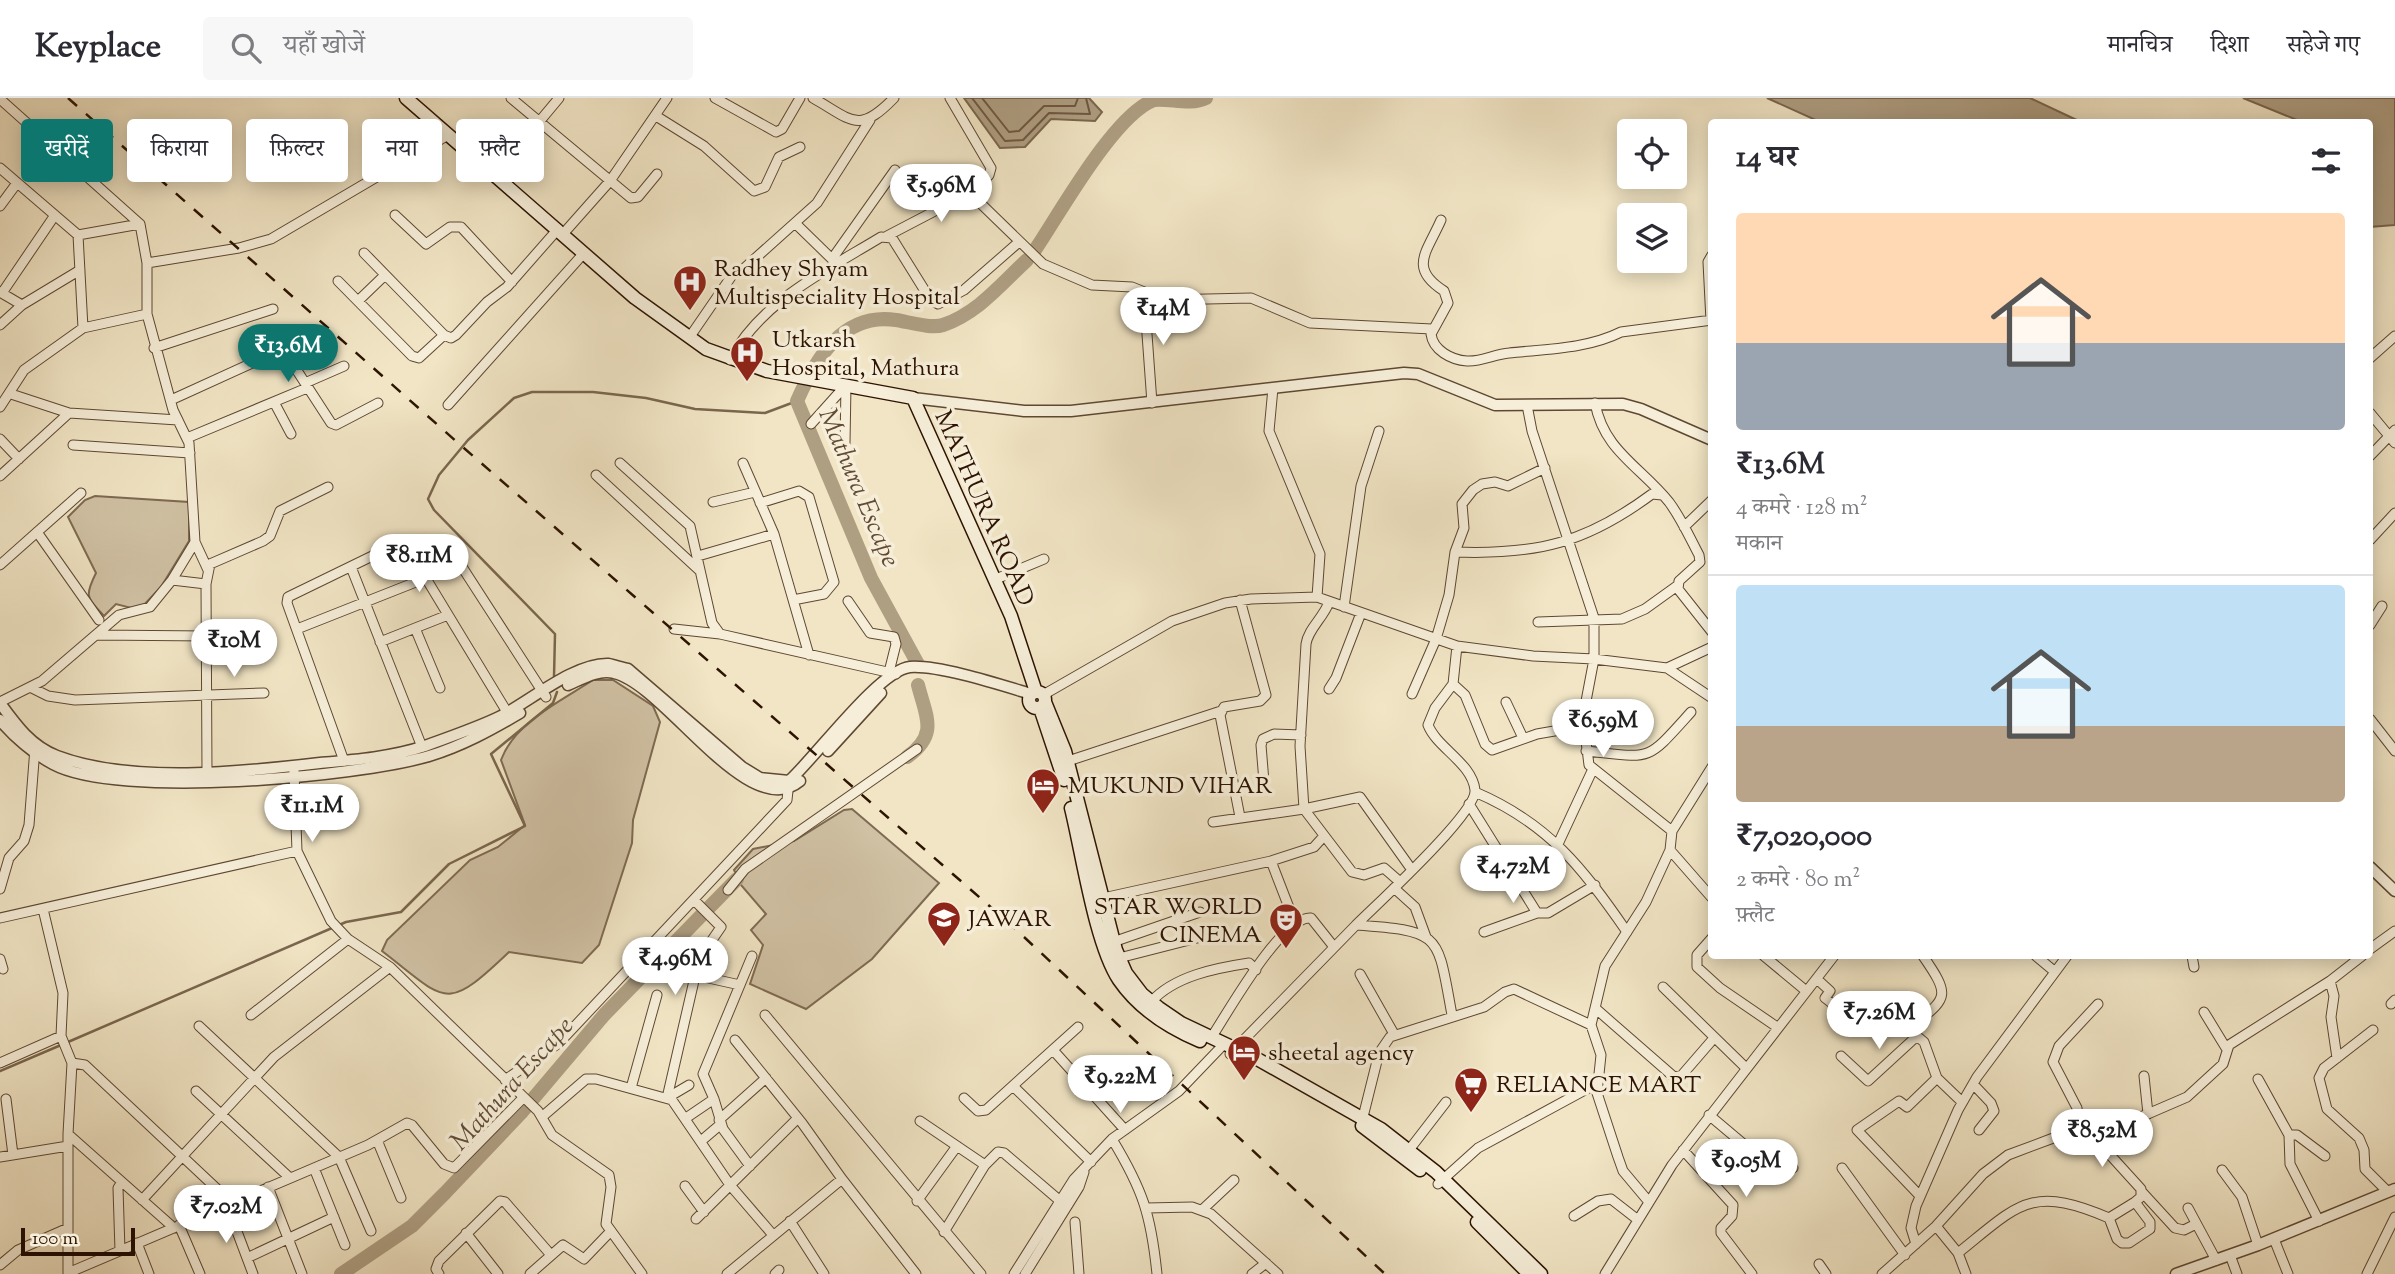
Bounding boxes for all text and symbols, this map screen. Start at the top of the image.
search box [203,17,693,80]
text: Keyplace [35,24,161,72]
text: यहाँ खोजें [283,28,365,65]
icon: search [227,29,265,67]
text: मानचित्र [2107,29,2172,63]
text: दिशा [2210,29,2249,63]
text: सहेजे गए [2287,29,2360,63]
chip: खरीदें [21,119,113,182]
chip: किराया [127,119,232,182]
chip: फ़िल्टर [246,119,348,182]
chip: नया [362,119,442,182]
chip: फ़्लैट [456,119,544,182]
map controls [1617,119,1687,273]
button: locate [1617,119,1687,189]
text: 14 घर [1736,137,1798,180]
icon: filters [2307,142,2345,180]
pin: ₹5.96M [884,164,998,224]
text: ₹5.96M [906,170,976,203]
button: layers [1617,203,1687,273]
place label: Radhey Shyam Multispeciality Hospital [714,253,960,315]
icon: home [1978,259,2104,385]
hospital icon: Radhey Shyam Multispeciality Hospital [671,263,709,312]
pin: ₹14M [1122,288,1204,347]
text: ₹14M [1136,293,1190,326]
pin: ₹13.6M [231,324,345,384]
place label: Utkarsh Hospital, Mathura [772,324,959,386]
text: ₹13.6M [254,330,322,363]
hospital icon: Utkarsh Hospital, Mathura [728,334,766,383]
water label: Mathura Escape [808,403,908,573]
street label: MATHURA ROAD [925,406,1042,612]
text: ₹13.6M [1736,444,1825,487]
text: 4 कमरे · 128 m² [1736,492,1868,525]
text: मकान [1736,528,1783,561]
pin: ₹8.11M [362,534,476,594]
text: ₹8.11M [386,540,452,573]
pin: ₹10M [193,620,275,679]
text: ₹10M [207,625,261,658]
icon: home [1978,631,2104,757]
pin: ₹6.59M [1546,700,1660,759]
text: ₹6.59M [1568,705,1638,738]
hotel icon: MUKUND VIHAR [1024,766,1062,815]
place label: MUKUND VIHAR [1068,770,1273,804]
pin: ₹11.1M [255,784,369,844]
text: ₹11.1M [280,790,344,823]
text: ₹7,020,000 [1736,816,1872,859]
pin: ₹4.72M [1456,846,1570,905]
text: ₹4.72M [1476,851,1550,884]
text: 2 कमरे · 80 m² [1736,864,1860,897]
place label: STAR WORLD CINEMA [1094,891,1263,953]
school or university icon: JAWAR [925,899,963,948]
text: फ़्लैट [1736,900,1774,933]
theatre icon: STAR WORLD CINEMA [1267,901,1305,950]
place label: JAWAR [966,903,1052,937]
pin: ₹4.96M [618,937,732,997]
text: ₹4.96M [638,943,712,976]
pin: ₹7.26M [1822,992,1936,1051]
text: ₹7.26M [1843,997,1915,1030]
water label: Mathura Escape [443,1009,583,1160]
hotel icon: sheetal agency [1225,1033,1263,1082]
place label: sheetal agency [1268,1037,1414,1071]
pin: ₹9.22M [1063,1056,1177,1115]
text: ₹9.22M [1084,1061,1156,1094]
supermarket icon: RELIANCE MART [1452,1065,1490,1114]
place label: RELIANCE MART [1496,1069,1701,1103]
pin: ₹8.52M [2045,1110,2159,1169]
text: ₹8.52M [2067,1115,2137,1148]
pin: ₹9.05M [1689,1140,1803,1199]
text: ₹9.05M [1711,1145,1781,1178]
pin: ₹7.02M [169,1186,283,1245]
text: ₹7.02M [190,1191,262,1224]
scale bar [21,1225,135,1257]
text: 100 m [32,1226,78,1253]

